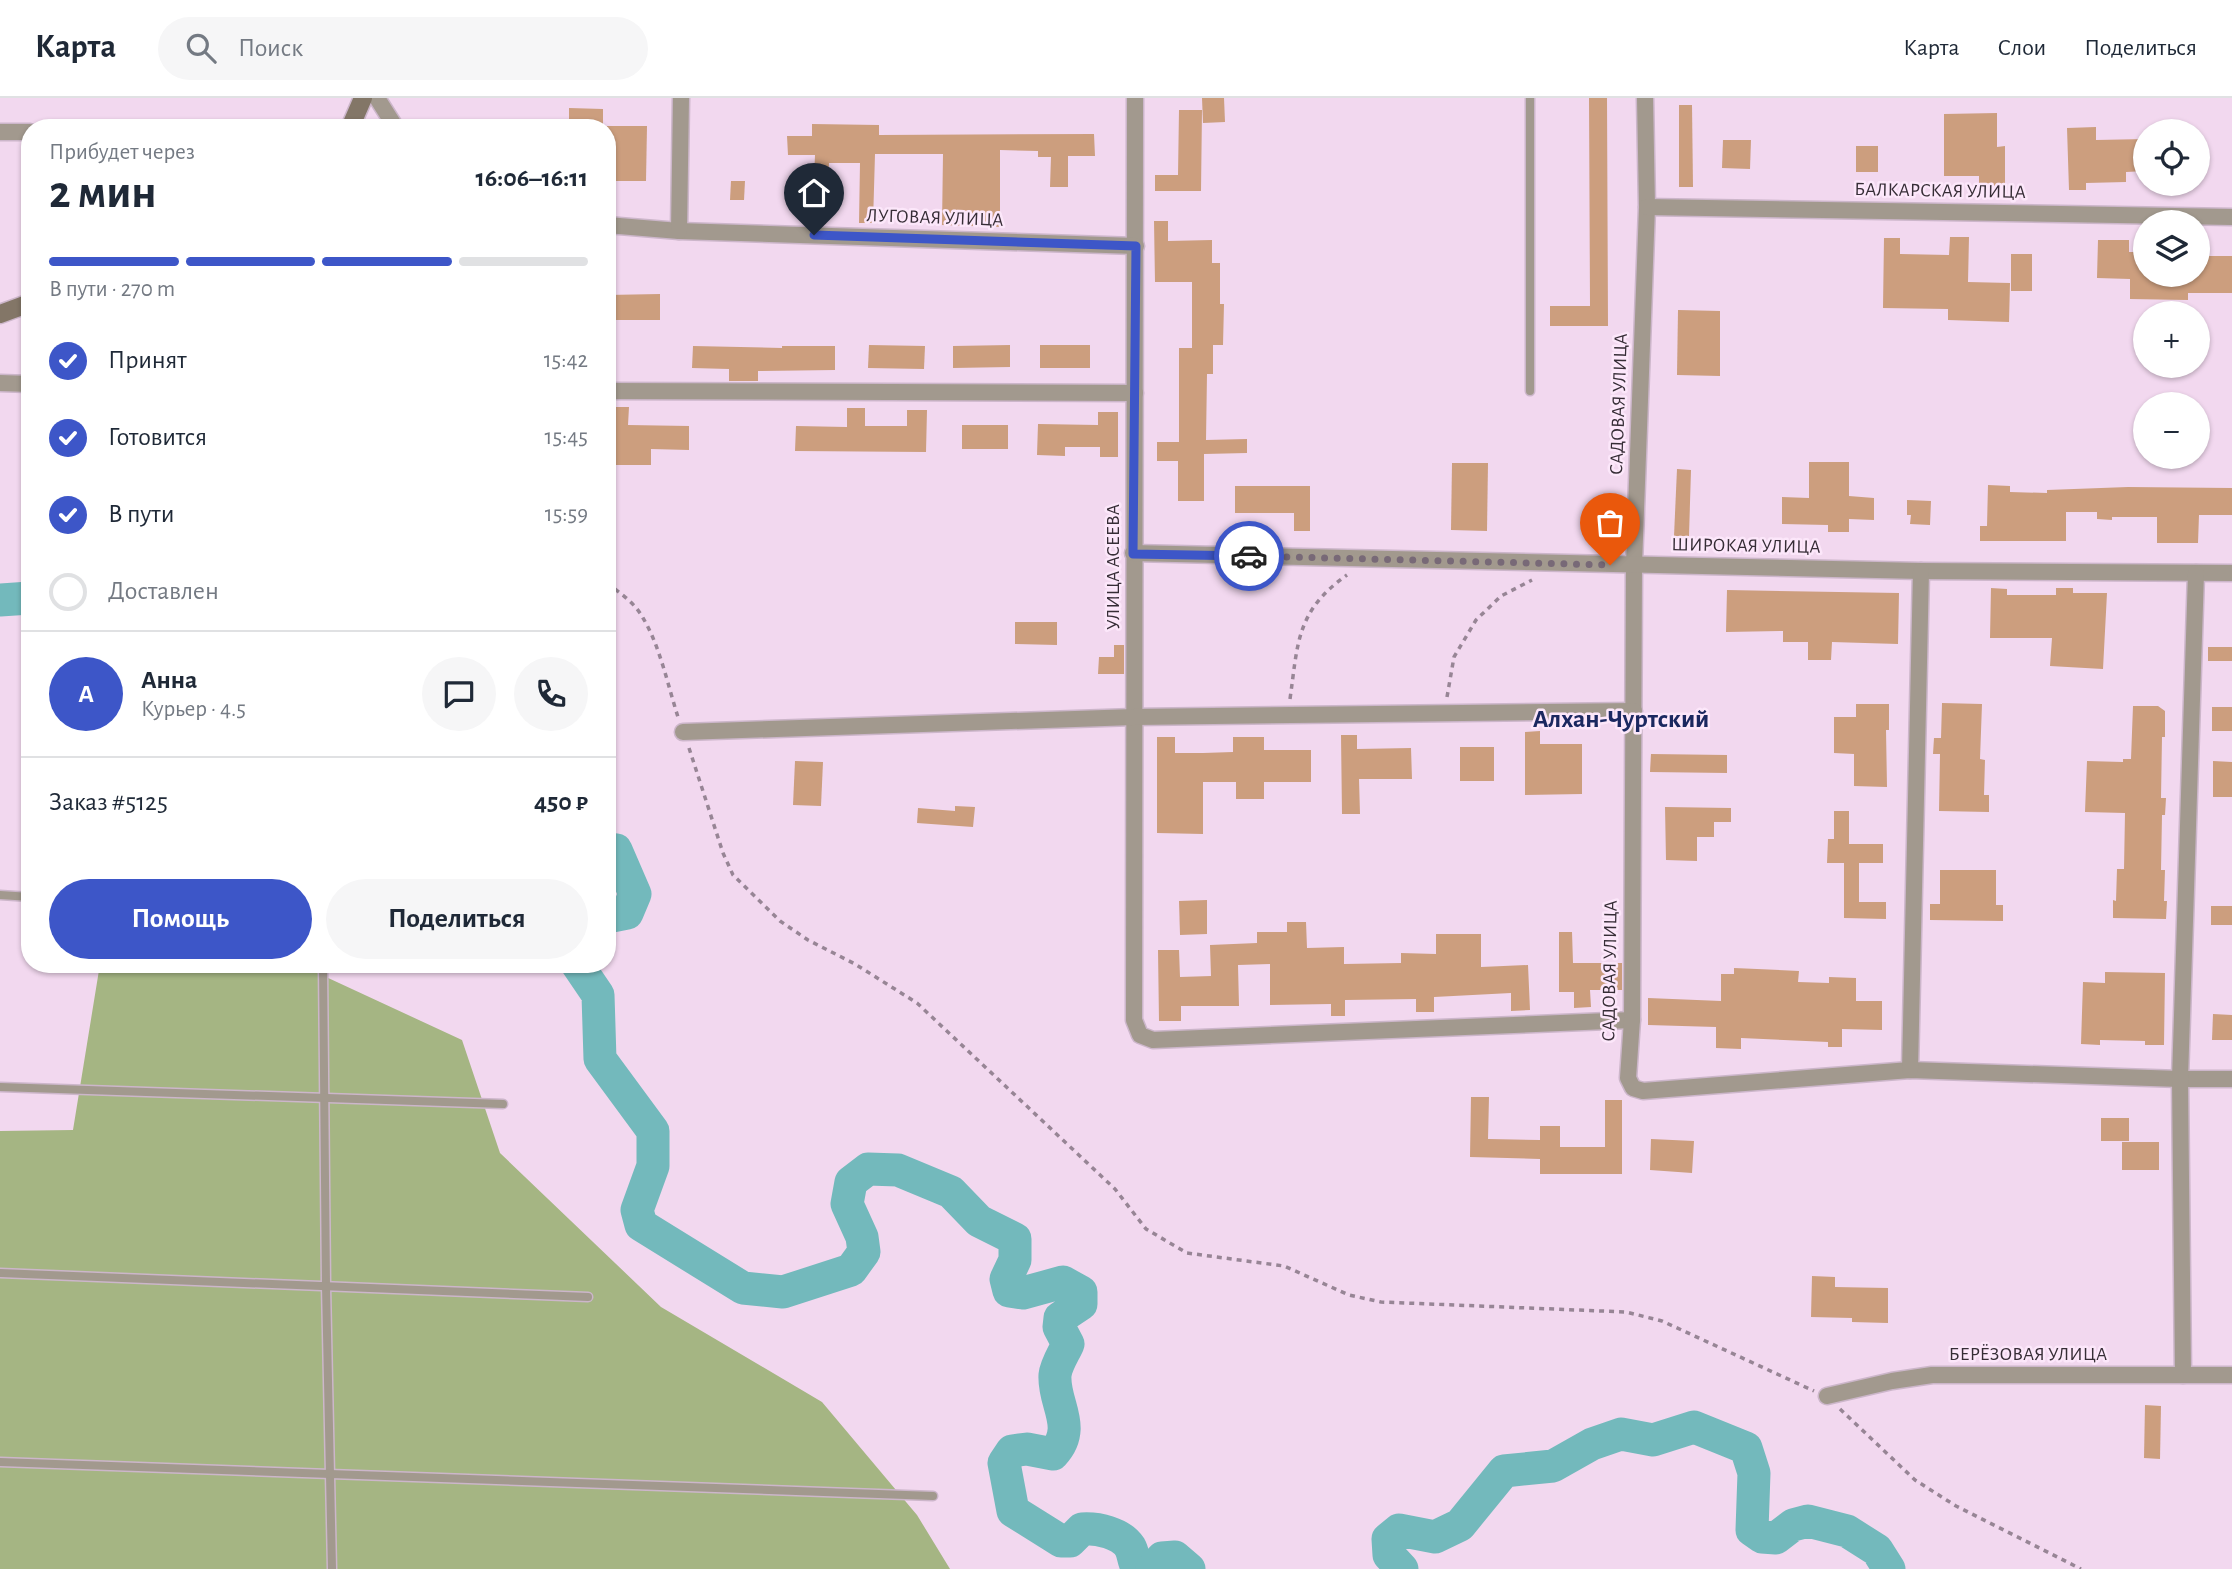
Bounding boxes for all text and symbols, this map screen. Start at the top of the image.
search box [158,17,648,80]
icon: search [182,29,220,67]
text: Карта [35,31,116,64]
text: Поиск [238,35,303,61]
text: Карта [1903,36,1959,60]
text: Слои [1997,36,2046,60]
text: Поделиться [2084,36,2197,60]
map controls [2133,119,2210,469]
button: locate [2133,119,2210,196]
text: Прибудет через [49,141,195,164]
pin [784,163,844,235]
text: 16:06–16:11 [475,165,588,191]
text: 2 мин [49,170,157,216]
icon: home [795,174,833,212]
street label: БАЛКАРСКАЯ УЛИЦА [1854,180,2026,202]
street label: ЛУГОВАЯ УЛИЦА [866,206,1004,230]
button: layers [2133,210,2210,287]
text: В пути · 270 m [49,278,175,301]
button: + [2133,301,2210,378]
street label: САДОВАЯ УЛИЦА [1607,333,1631,475]
icon: check [49,342,87,380]
text: Принят [108,347,187,373]
text: 15:42 [544,349,588,372]
button: − [2133,392,2210,469]
icon: check [49,419,87,457]
text: Готовится [108,424,207,450]
text: 15:45 [545,426,588,449]
pin [1580,493,1640,565]
icon: check [49,496,87,534]
text: В пути [108,501,174,527]
text: 15:59 [545,503,588,526]
street label: УЛИЦА АСЕЕВА [1104,504,1123,630]
icon: bag [1591,504,1629,542]
courier [1214,521,1284,591]
street label: ШИРОКАЯ УЛИЦА [1671,535,1821,557]
icon: car [1230,537,1268,575]
text: Доставлен [108,578,219,604]
button: chat [422,657,496,731]
button: phone [514,657,588,731]
text: Анна [141,667,197,693]
text: А [78,681,94,707]
text: Курьер · 4.5 [141,698,246,721]
district label: Алхан-Чуртский [1533,706,1709,732]
text: Заказ #5125 [49,789,168,815]
text: 450 ₽ [534,789,588,815]
button: Помощь [49,879,312,959]
button: Поделиться [326,879,588,959]
street label: САДОВАЯ УЛИЦА [1599,900,1621,1042]
street label: БЕРЁЗОВАЯ УЛИЦА [1949,1344,2107,1364]

